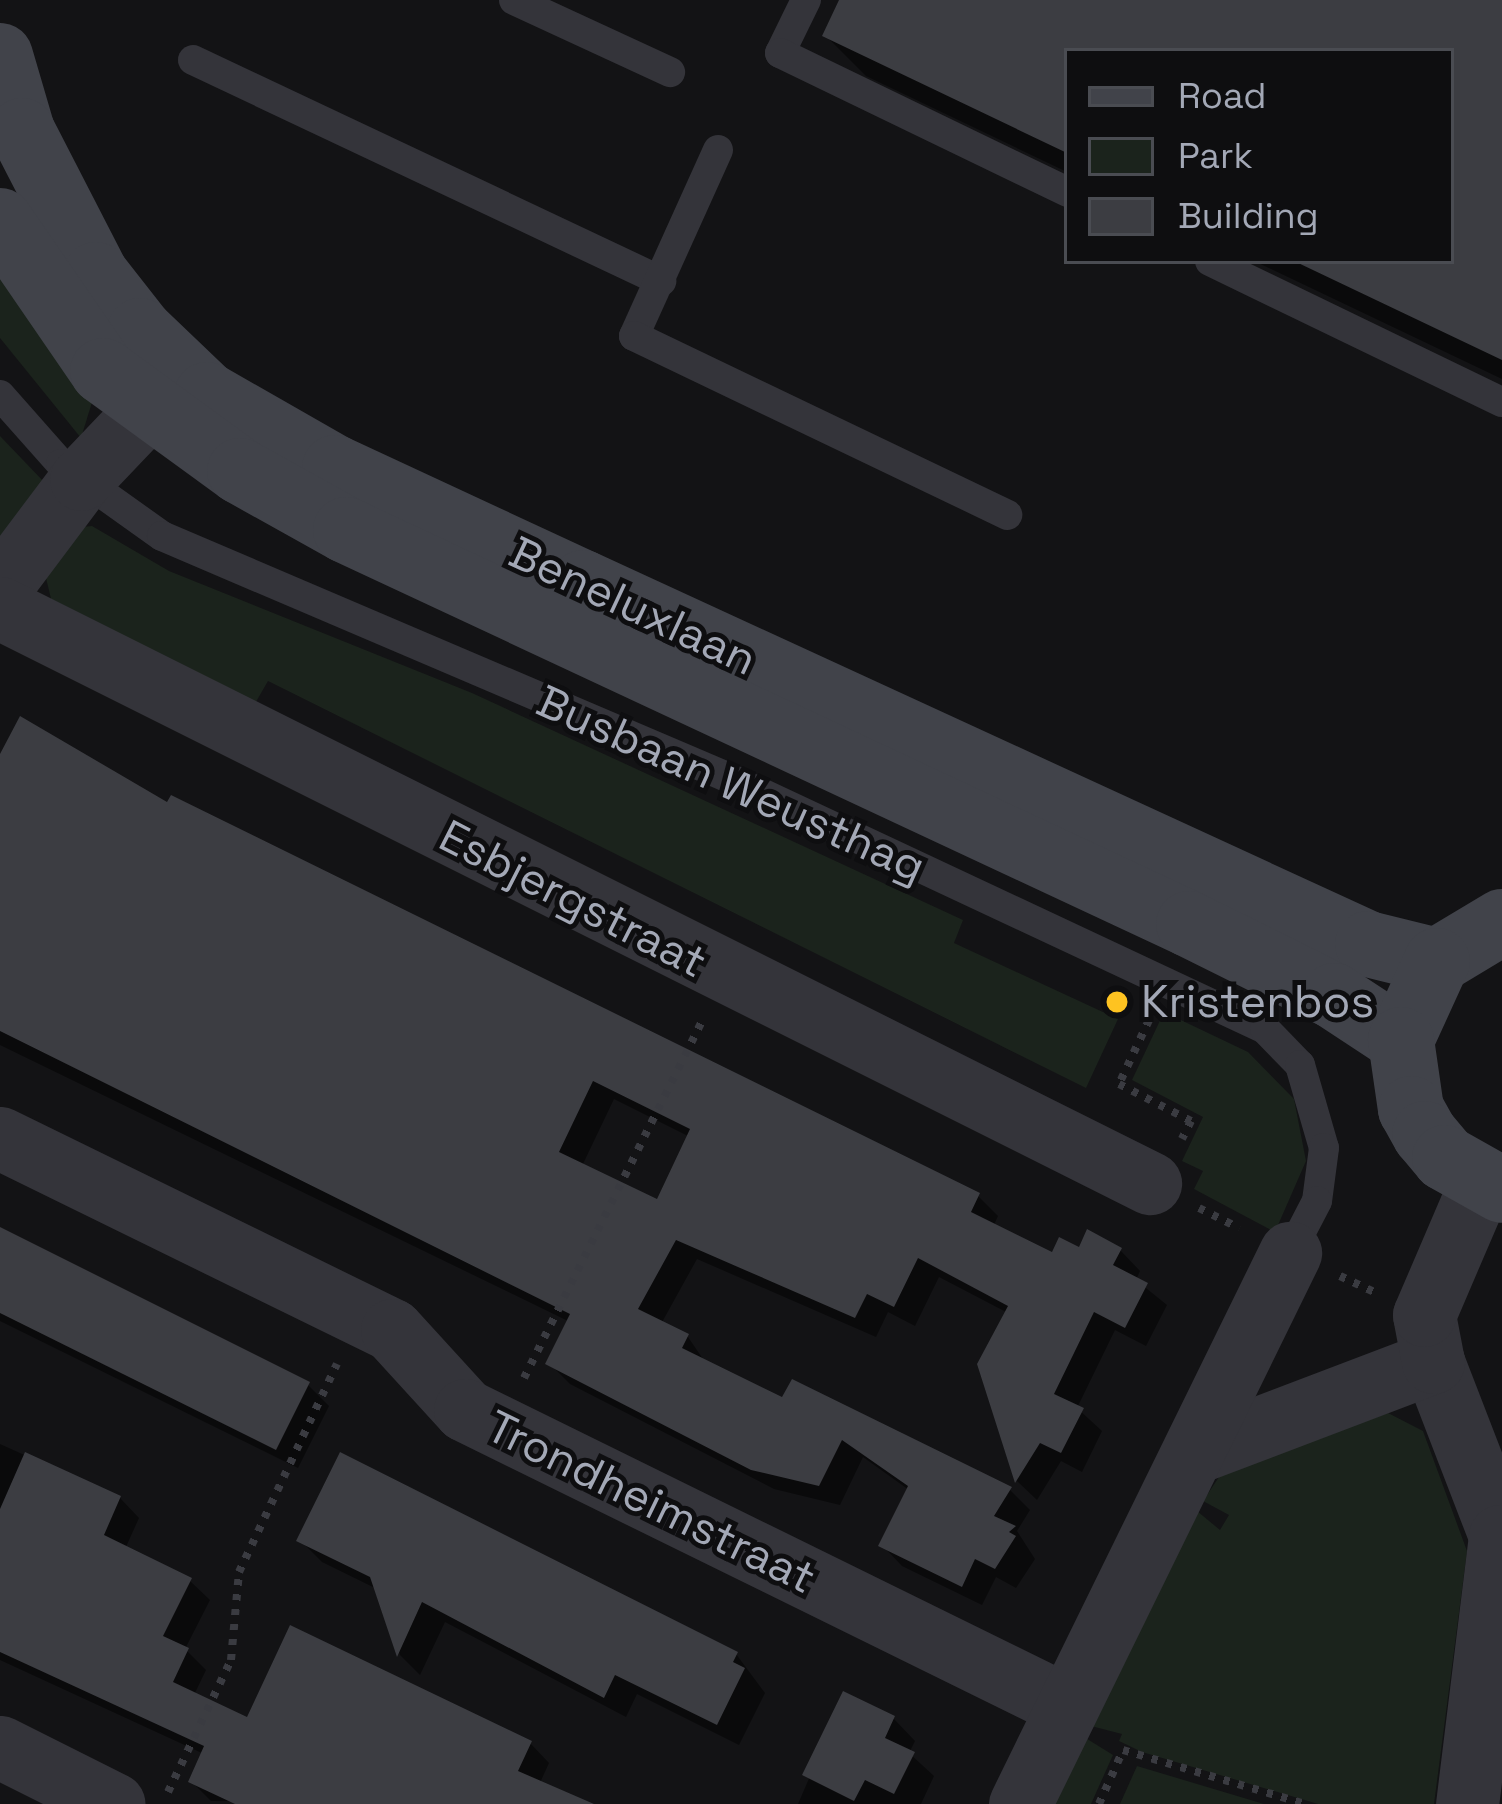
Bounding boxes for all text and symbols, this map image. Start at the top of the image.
legend [1064,48,1454,264]
text: Road [1178,73,1266,119]
text: Park [1178,133,1253,179]
text: Building [1178,193,1319,239]
street label: Beneluxlaan [501,525,765,687]
street label: Busbaan Weusthag [528,674,934,894]
street label: Esbjergstraat [431,809,715,989]
place label: Kristenbos [1141,975,1374,1029]
marker: Kristenbos [1104,989,1130,1015]
street label: Trondheimstraat [478,1399,824,1605]

